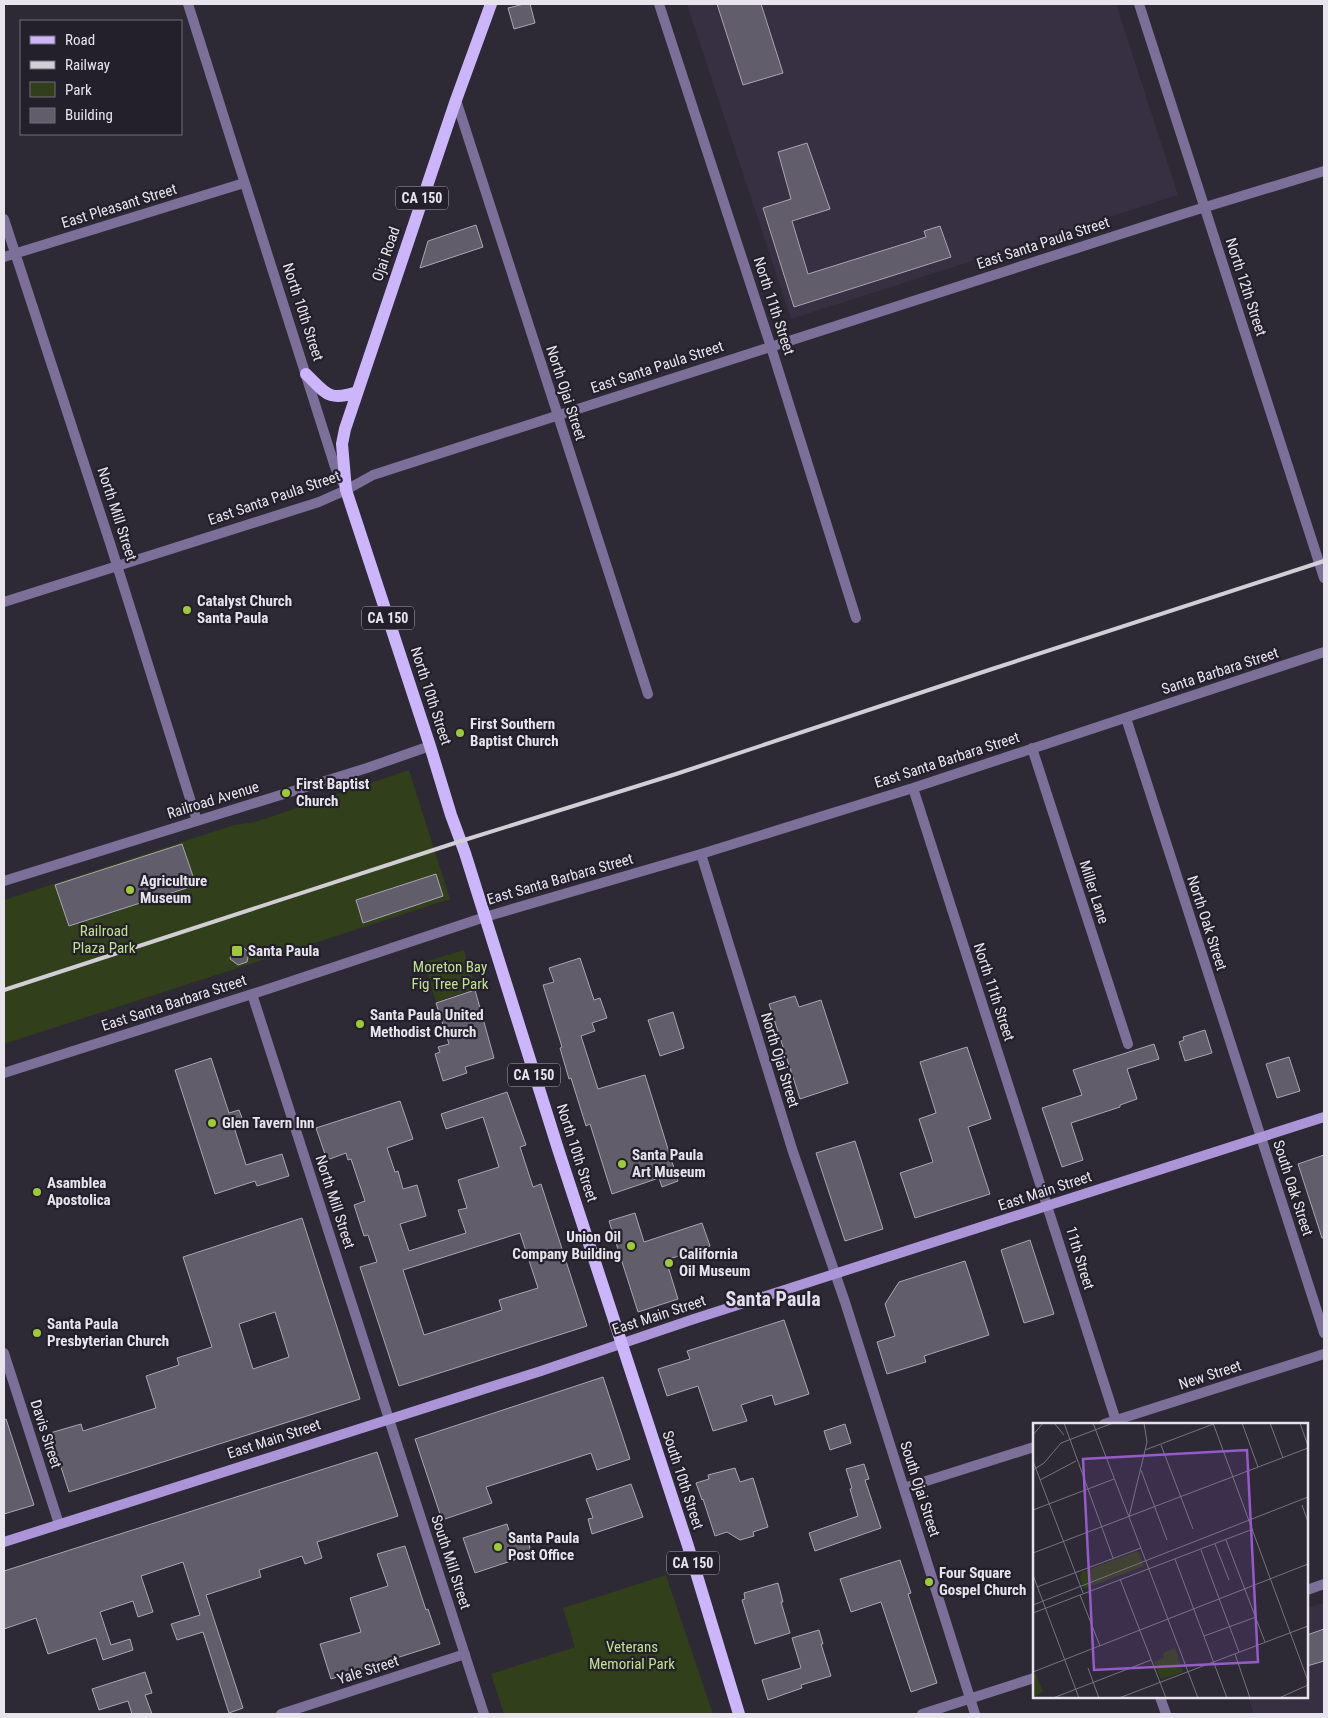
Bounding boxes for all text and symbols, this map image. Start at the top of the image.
legend [20,20,182,135]
text: Road [65,31,95,49]
text: Railway [65,56,110,74]
text: Park [65,81,92,99]
text: Building [65,106,113,124]
street label: East Pleasant Street [59,180,179,232]
road number: CA 150 [396,187,448,210]
street label: East Santa Paula Street [974,213,1112,273]
street label: Ojai Road [368,224,404,284]
street label: North 12th Street [1222,236,1270,338]
street label: North 11th Street [750,255,798,357]
street label: North 10th Street [279,261,327,363]
street label: East Santa Paula Street [588,337,726,397]
street label: North Ojai Street [542,343,590,443]
street label: North Mill Street [93,465,141,563]
street label: East Santa Paula Street [206,467,342,529]
place label: Catalyst Church Santa Paula [197,592,292,627]
marker: Catalyst Church Santa Paula [181,604,193,616]
road number: CA 150 [362,606,414,630]
street label: Santa Barbara Street [1159,644,1281,698]
street label: North 10th Street [407,645,455,747]
place label: First Southern Baptist Church [470,715,559,750]
marker: First Southern Baptist Church [454,727,466,739]
street label: East Santa Barbara Street [872,728,1022,792]
place label: First Baptist Church [296,775,370,810]
street label: Railroad Avenue [165,777,261,823]
marker: First Baptist Church [280,787,292,799]
street label: East Santa Barbara Street [485,850,635,908]
street label: Miller Lane [1075,858,1113,926]
place label: Agriculture Museum [140,872,207,907]
street label: North Oak Street [1183,873,1231,973]
marker: Agriculture Museum [124,884,136,896]
park label: Railroad Plaza Park [73,922,136,957]
street label: North 11th Street [970,941,1018,1043]
place label: Santa Paula [248,942,319,960]
marker: Santa Paula [230,944,244,958]
park label: Moreton Bay Fig Tree Park [411,958,489,993]
street label: East Santa Barbara Street [99,971,249,1035]
place label: Santa Paula United Methodist Church [370,1006,484,1041]
street label: North Ojai Street [757,1010,803,1110]
marker: Santa Paula United Methodist Church [354,1018,366,1030]
road number: CA 150 [508,1064,560,1086]
street label: North 10th Street [553,1102,601,1204]
place label: Glen Tavern Inn [222,1114,314,1132]
marker: Glen Tavern Inn [206,1117,218,1129]
street label: South Oak Street [1269,1138,1317,1238]
place label: Santa Paula Art Museum [632,1146,706,1181]
street label: North Mill Street [311,1153,359,1251]
marker: Santa Paula Art Museum [616,1158,628,1170]
street label: East Main Street [996,1167,1094,1215]
place label: Asamblea Apostolica [47,1174,111,1209]
marker: Asamblea Apostolica [31,1186,43,1198]
street label: 11th Street [1062,1224,1098,1292]
place label: Union Oil Company Building [512,1228,621,1263]
marker: Union Oil Company Building [625,1240,637,1252]
place label: California Oil Museum [679,1245,750,1280]
marker: California Oil Museum [663,1257,675,1269]
district label: Santa Paula [725,1287,821,1311]
street label: East Main Street [610,1291,708,1339]
place label: Santa Paula Presbyterian Church [47,1315,169,1350]
marker: Santa Paula Presbyterian Church [31,1327,43,1339]
street label: New Street [1176,1356,1244,1394]
street label: Davis Street [26,1397,66,1471]
street label: East Main Street [225,1415,323,1463]
inset map [1033,1423,1308,1698]
street label: South 10th Street [659,1428,707,1532]
street label: South Ojai Street [896,1439,944,1539]
street label: South Mill Street [427,1513,475,1611]
place label: Santa Paula Post Office [508,1529,579,1564]
marker: Santa Paula Post Office [492,1541,504,1553]
road number: CA 150 [667,1552,719,1575]
place label: Four Square Gospel Church [939,1564,1026,1599]
marker: Four Square Gospel Church [923,1576,935,1588]
park label: Veterans Memorial Park [589,1638,675,1673]
street label: Yale Street [335,1652,401,1688]

